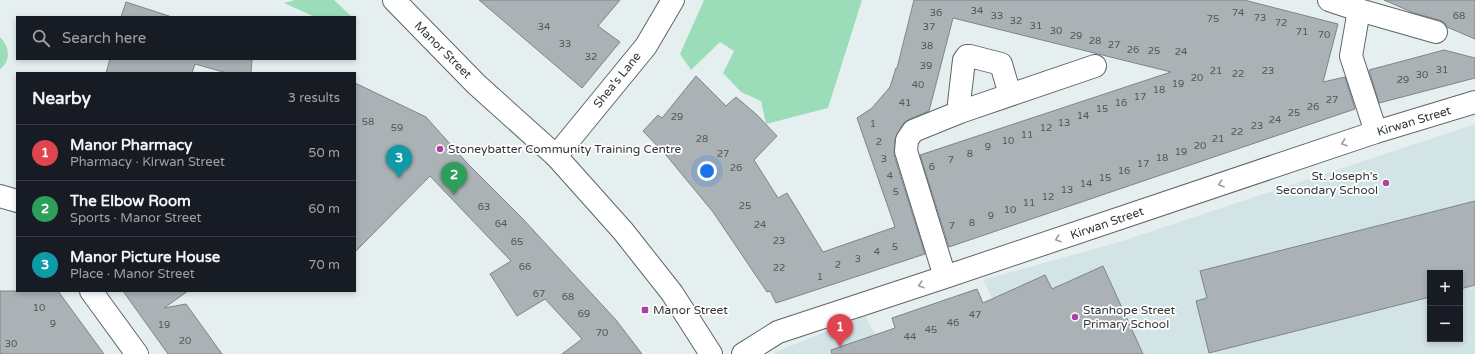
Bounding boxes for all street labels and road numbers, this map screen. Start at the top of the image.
street label: Manor Street [412,19,475,82]
street label: Shea's Lane [590,49,644,111]
street label: Kirwan Street [1375,103,1453,139]
street label: Kirwan Street [1069,204,1146,242]

